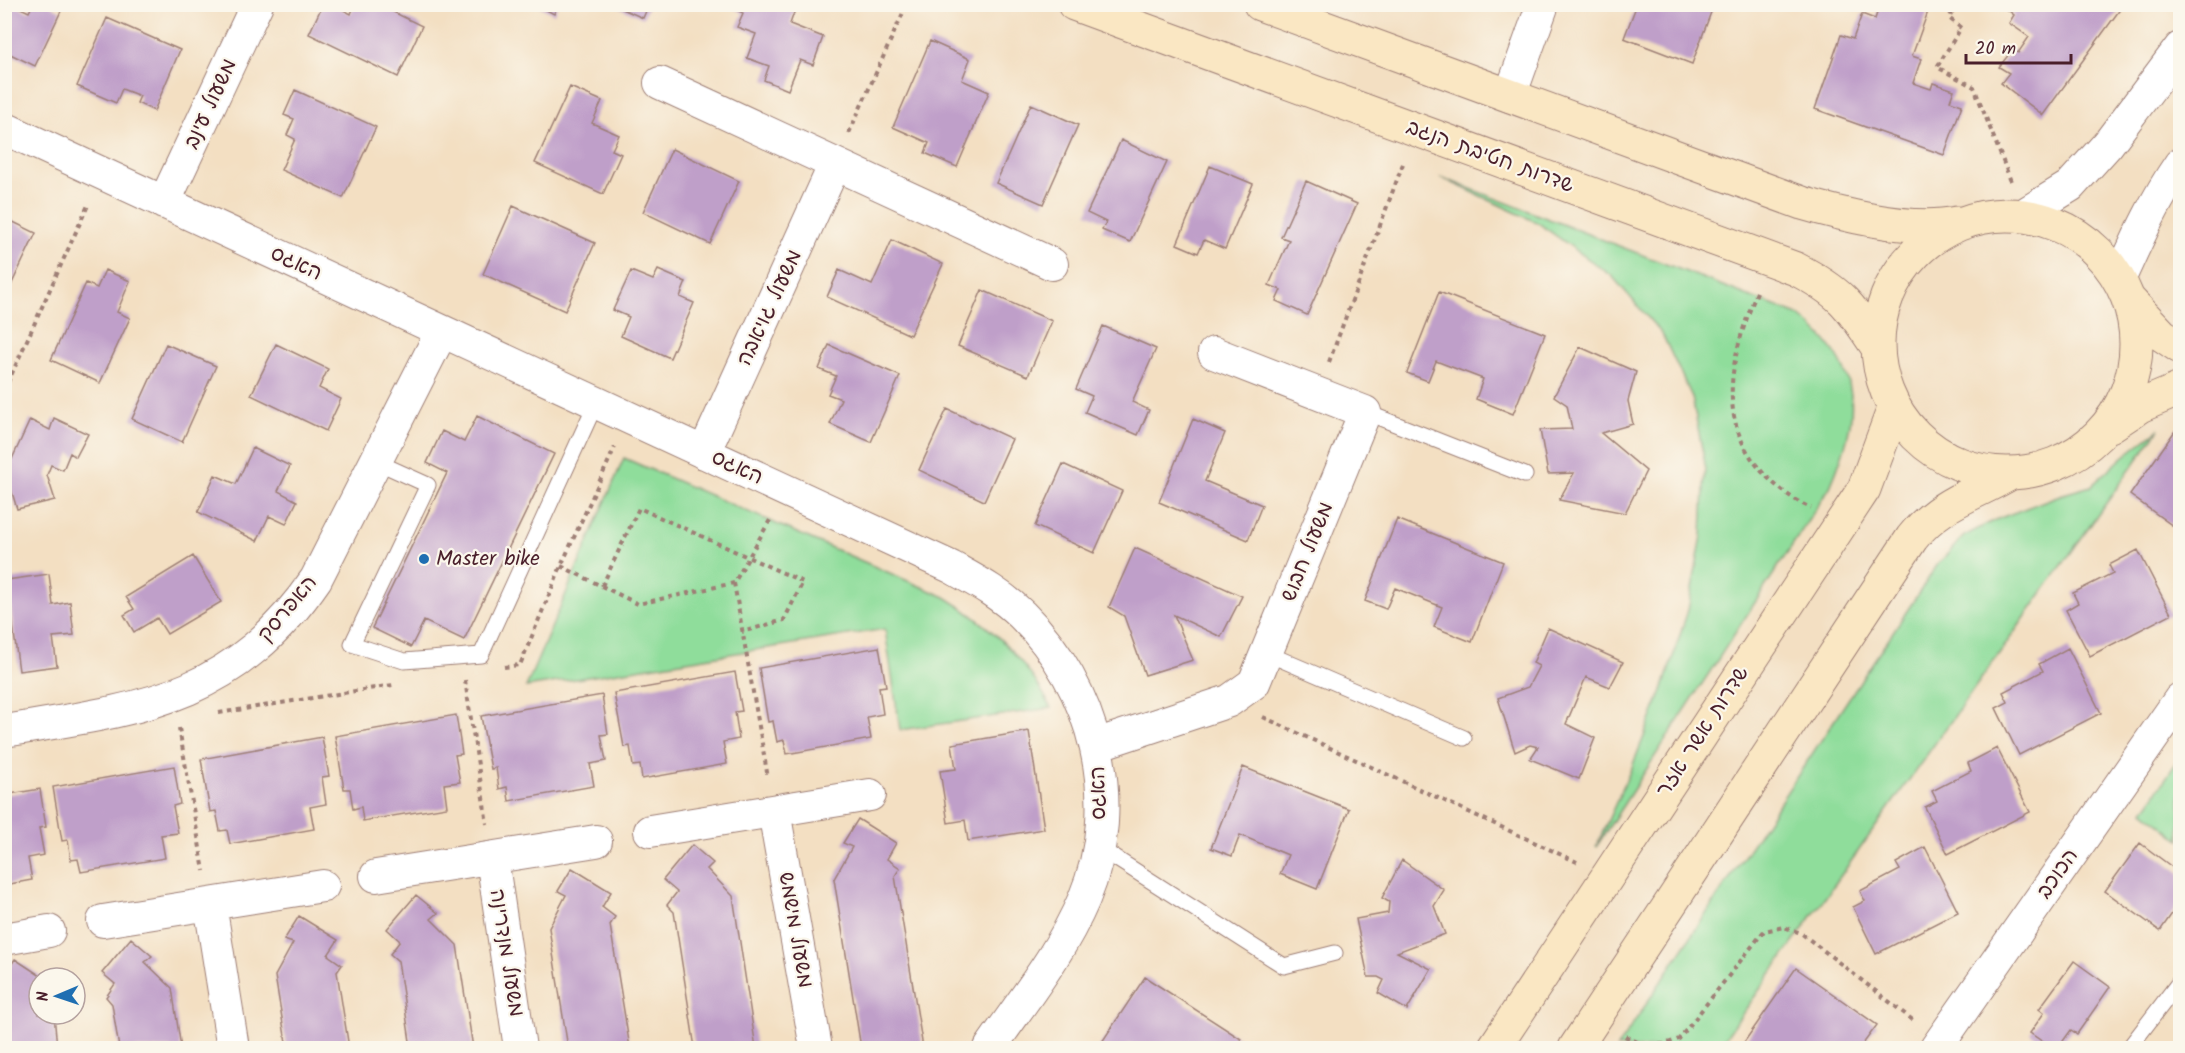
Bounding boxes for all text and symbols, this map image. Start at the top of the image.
scale bar [1966,27,2071,65]
text: 20 m [1975,35,2016,64]
street label: משעול עינב [176,53,246,155]
street label: שדרות חטיבת הנגב [1402,111,1579,203]
street label: האגס [265,238,327,290]
street label: משעול גויאבה [729,244,811,372]
street label: האגס [706,442,768,494]
street label: משעול חבוש [1273,497,1343,607]
place label: Master bike [436,543,540,576]
marker: Master bike [417,552,431,566]
street label: האפרסק [250,568,326,650]
street label: שדרות אשר אזר [1648,660,1758,804]
street label: האגס [1082,766,1116,820]
street label: הכוכב [2029,842,2087,906]
street label: משעול מישמש [769,869,821,991]
street label: משעול מנדרינה [480,887,532,1019]
north arrow [27,966,87,1026]
text: N [31,991,56,1002]

